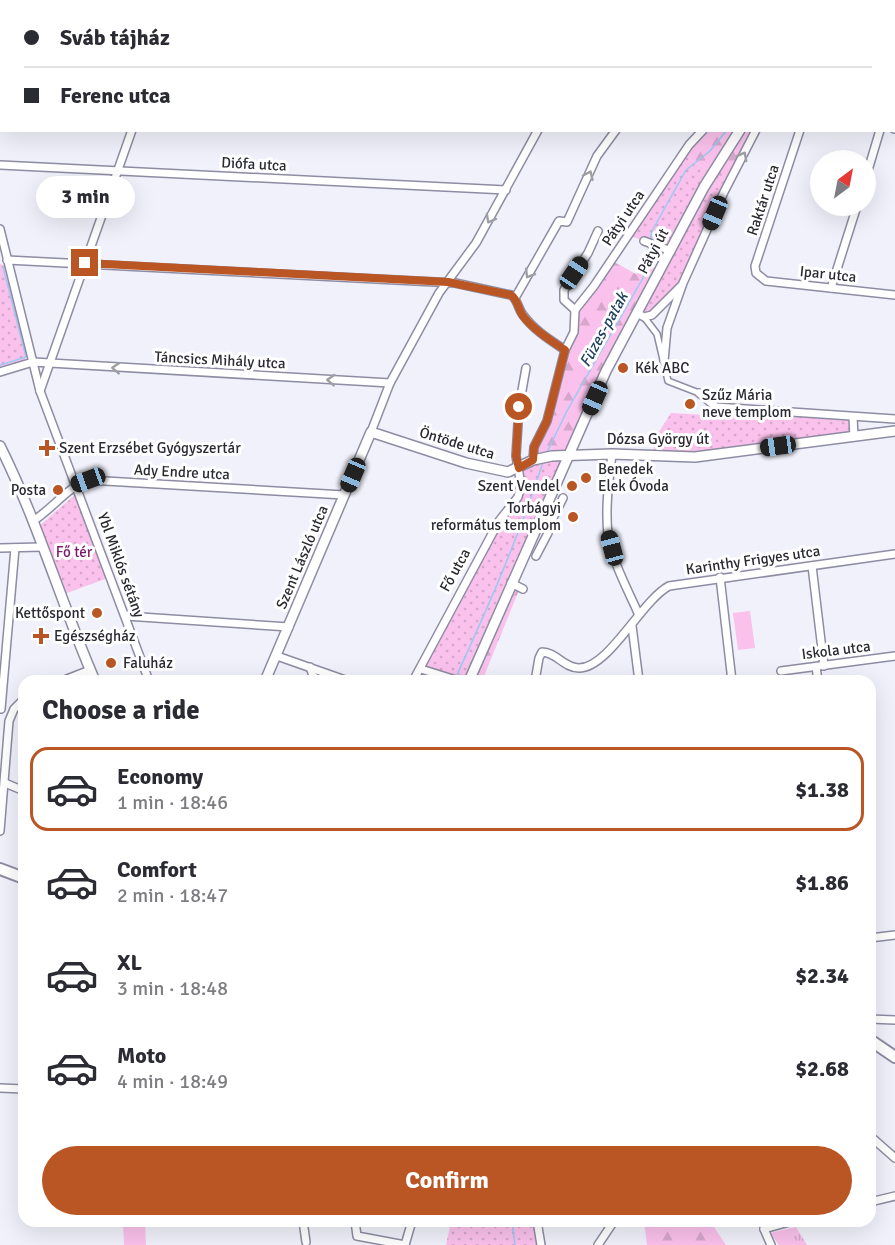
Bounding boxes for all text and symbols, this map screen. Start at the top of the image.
text: Sváb tájház [60,24,170,51]
text: Ferenc utca [60,82,170,109]
north arrow [810,150,876,216]
map controls [810,150,876,216]
one-way arrow [736,152,747,162]
street label: Diófa utca [221,153,287,175]
street label: Raktár utca [743,162,783,238]
one-way arrow [581,170,593,181]
callout: 3 min [36,176,134,218]
text: 3 min [61,184,110,209]
street label: Pátyi utca [598,187,648,249]
car [700,193,730,233]
one-way arrow [486,212,497,223]
street label: Pátyi út [634,225,672,277]
route end [71,249,98,276]
car [556,253,592,293]
street label: Ipar utca [799,262,857,286]
one-way arrow [525,268,536,278]
water label: Füzes-patak [575,287,634,370]
street label: Táncsics Mihály utca [154,348,286,372]
place label: Kék ABC [635,359,689,377]
marker: Kék ABC [616,361,630,375]
one-way arrow [111,362,120,375]
one-way arrow [327,373,336,386]
car [579,378,611,418]
place label: Szűz Mária neve templom [702,386,792,421]
route start [505,393,532,420]
marker: Szűz Mária neve templom [683,397,697,411]
street label: Öntöde utca [417,423,497,463]
street label: Dózsa György út [607,430,709,448]
car [759,435,797,457]
place label: Szent Erzsébet Gyógyszertár [59,439,241,457]
marker: Szent Erzsébet Gyógyszertár [40,441,54,455]
car [338,455,368,495]
place label: Benedek Elek Óvoda [598,460,669,495]
street label: Ady Endre utca [134,461,230,483]
car [68,465,108,495]
marker: Benedek Elek Óvoda [579,471,593,485]
place label: Szent Vendel [478,477,560,495]
marker: Szent Vendel [565,479,579,493]
place label: Posta [11,481,46,499]
marker: Posta [51,483,65,497]
place label: Torbágyi református templom [431,499,561,534]
street label: Szent László utca [272,502,332,612]
street label: Ybl Miklós sétány [94,510,148,620]
marker: Torbágyi református templom [566,510,580,524]
car [599,528,625,568]
street label: Karinthy Frigyes utca [685,542,821,578]
park label: Fő tér [56,543,93,561]
street label: Fő utca [436,545,474,595]
place label: Kettőspont [15,604,85,622]
marker: Kettőspont [90,606,104,620]
marker: Egészségház [32,627,50,645]
place label: Egészségház [54,627,136,645]
street label: Iskola utca [800,637,872,663]
place label: Faluház [123,654,173,672]
marker: Faluház [104,656,118,670]
text: Choose a ride [42,694,200,727]
icon: car [45,762,99,816]
text: Economy [117,763,203,790]
text: $1.38 [795,776,849,803]
text: 1 min · 18:46 [117,790,228,815]
icon: car [45,855,99,909]
text: Comfort [117,856,197,883]
text: $1.86 [795,869,849,896]
text: 2 min · 18:47 [117,883,228,908]
icon: car [45,948,99,1002]
text: XL [117,949,142,976]
text: $2.34 [795,962,849,989]
text: 3 min · 18:48 [117,976,228,1001]
icon: car [45,1041,99,1095]
text: Moto [117,1042,166,1069]
text: $2.68 [795,1055,849,1082]
text: 4 min · 18:49 [117,1069,228,1094]
button: Confirm [42,1146,852,1215]

